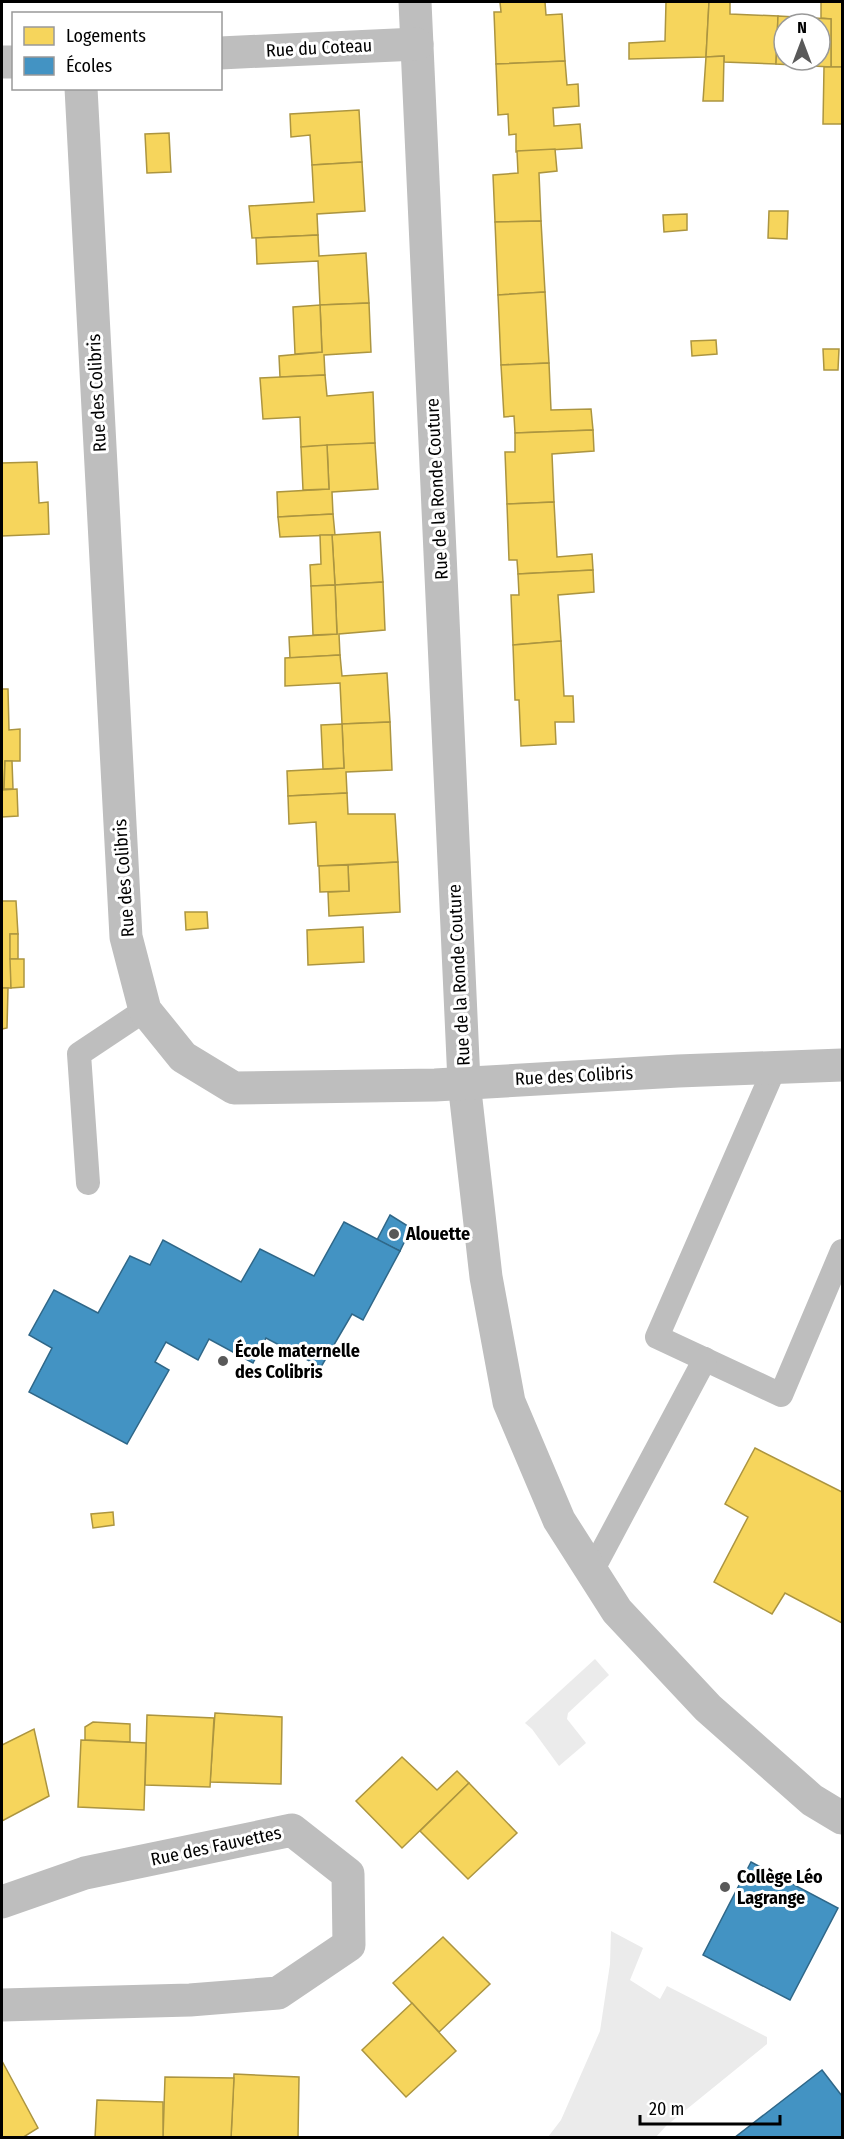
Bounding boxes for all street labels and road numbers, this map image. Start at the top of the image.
street label: Rue du Coteau [265,34,373,62]
street label: Rue des Colibris [83,333,111,453]
street label: Rue de la Ronde Couture [421,398,453,580]
street label: Rue des Colibris [109,818,139,938]
street label: Rue de la Ronde Couture [443,884,475,1066]
street label: Rue des Colibris [514,1062,634,1090]
street label: Rue des Fauvettes [149,1821,284,1871]

